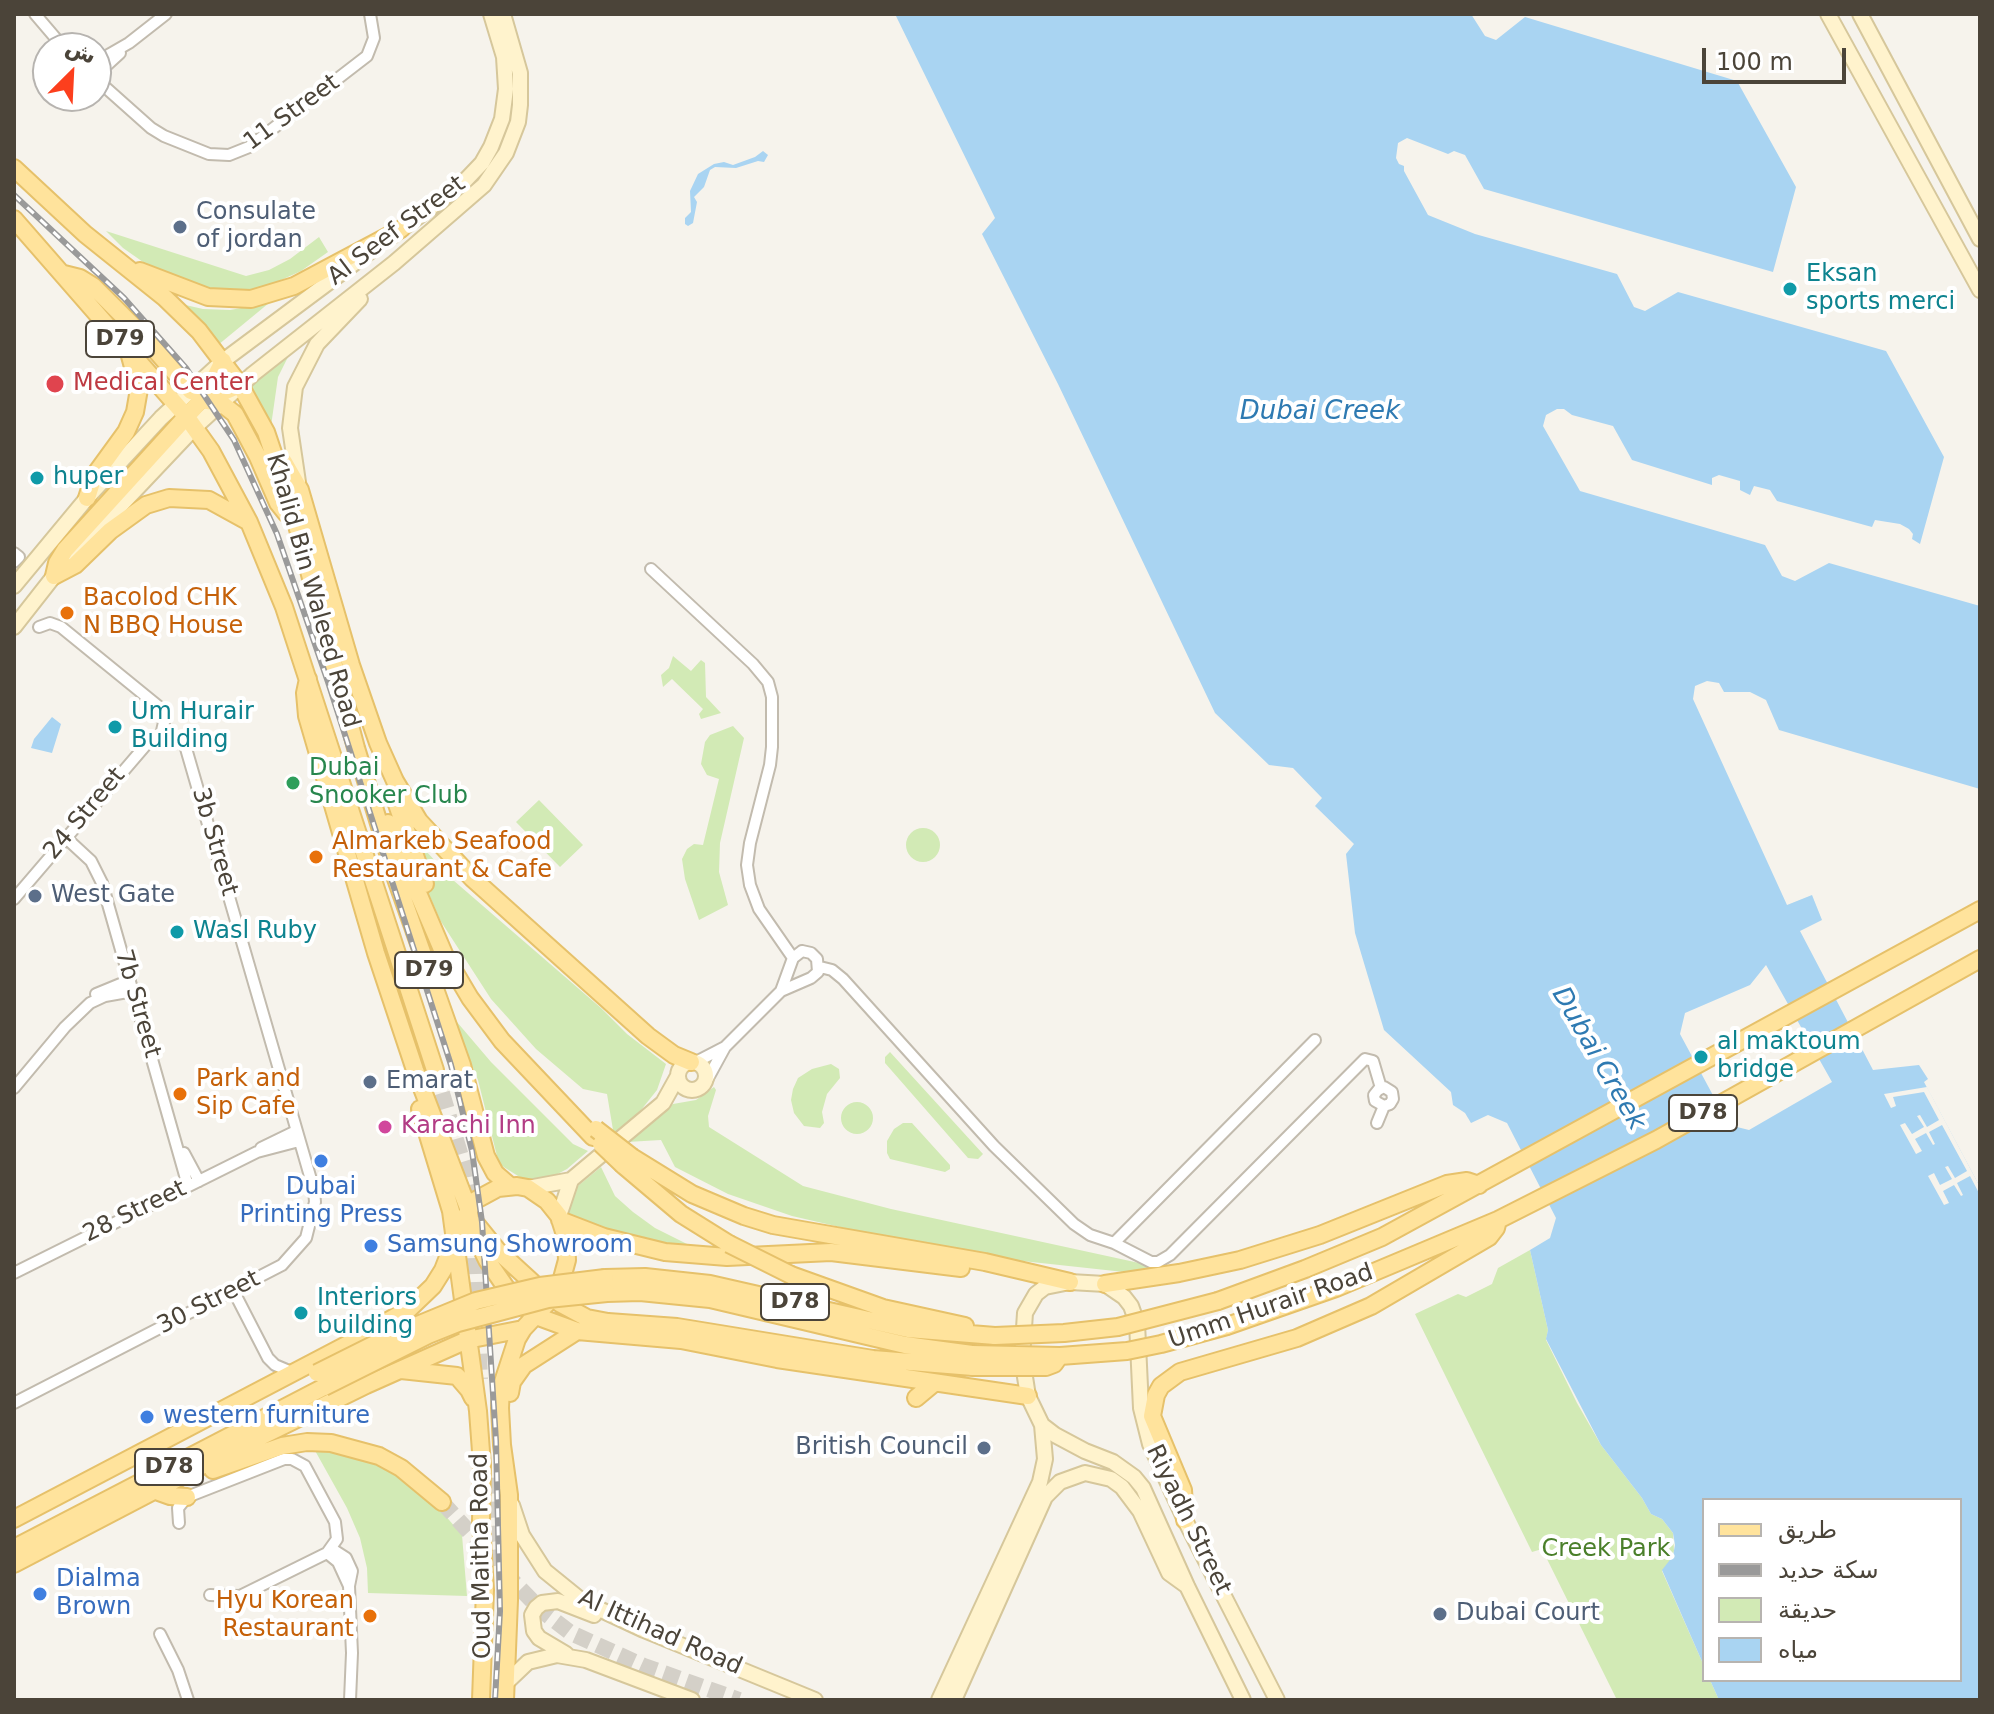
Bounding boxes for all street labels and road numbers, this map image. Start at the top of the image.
street label: 11 Street [239,69,345,157]
street label: Al Seef Street [323,170,471,292]
road number: D79 [86,321,154,357]
street label: Khalid Bin Waleed Road [259,451,365,731]
street label: 24 Street [38,762,132,866]
street label: 3b Street [185,785,243,899]
street label: 7b Street [108,947,166,1061]
road number: D79 [395,952,463,988]
road number: D78 [1669,1095,1737,1131]
street label: 28 Street [79,1175,191,1249]
street label: Umm Hurair Road [1165,1259,1377,1355]
street label: 30 Street [153,1265,265,1341]
road number: D78 [761,1284,829,1320]
street label: Riyadh Street [1139,1440,1237,1600]
road number: D78 [135,1449,203,1485]
street label: Oud Maitha Road [466,1453,498,1659]
street label: Al Ittihad Road [574,1584,746,1682]

